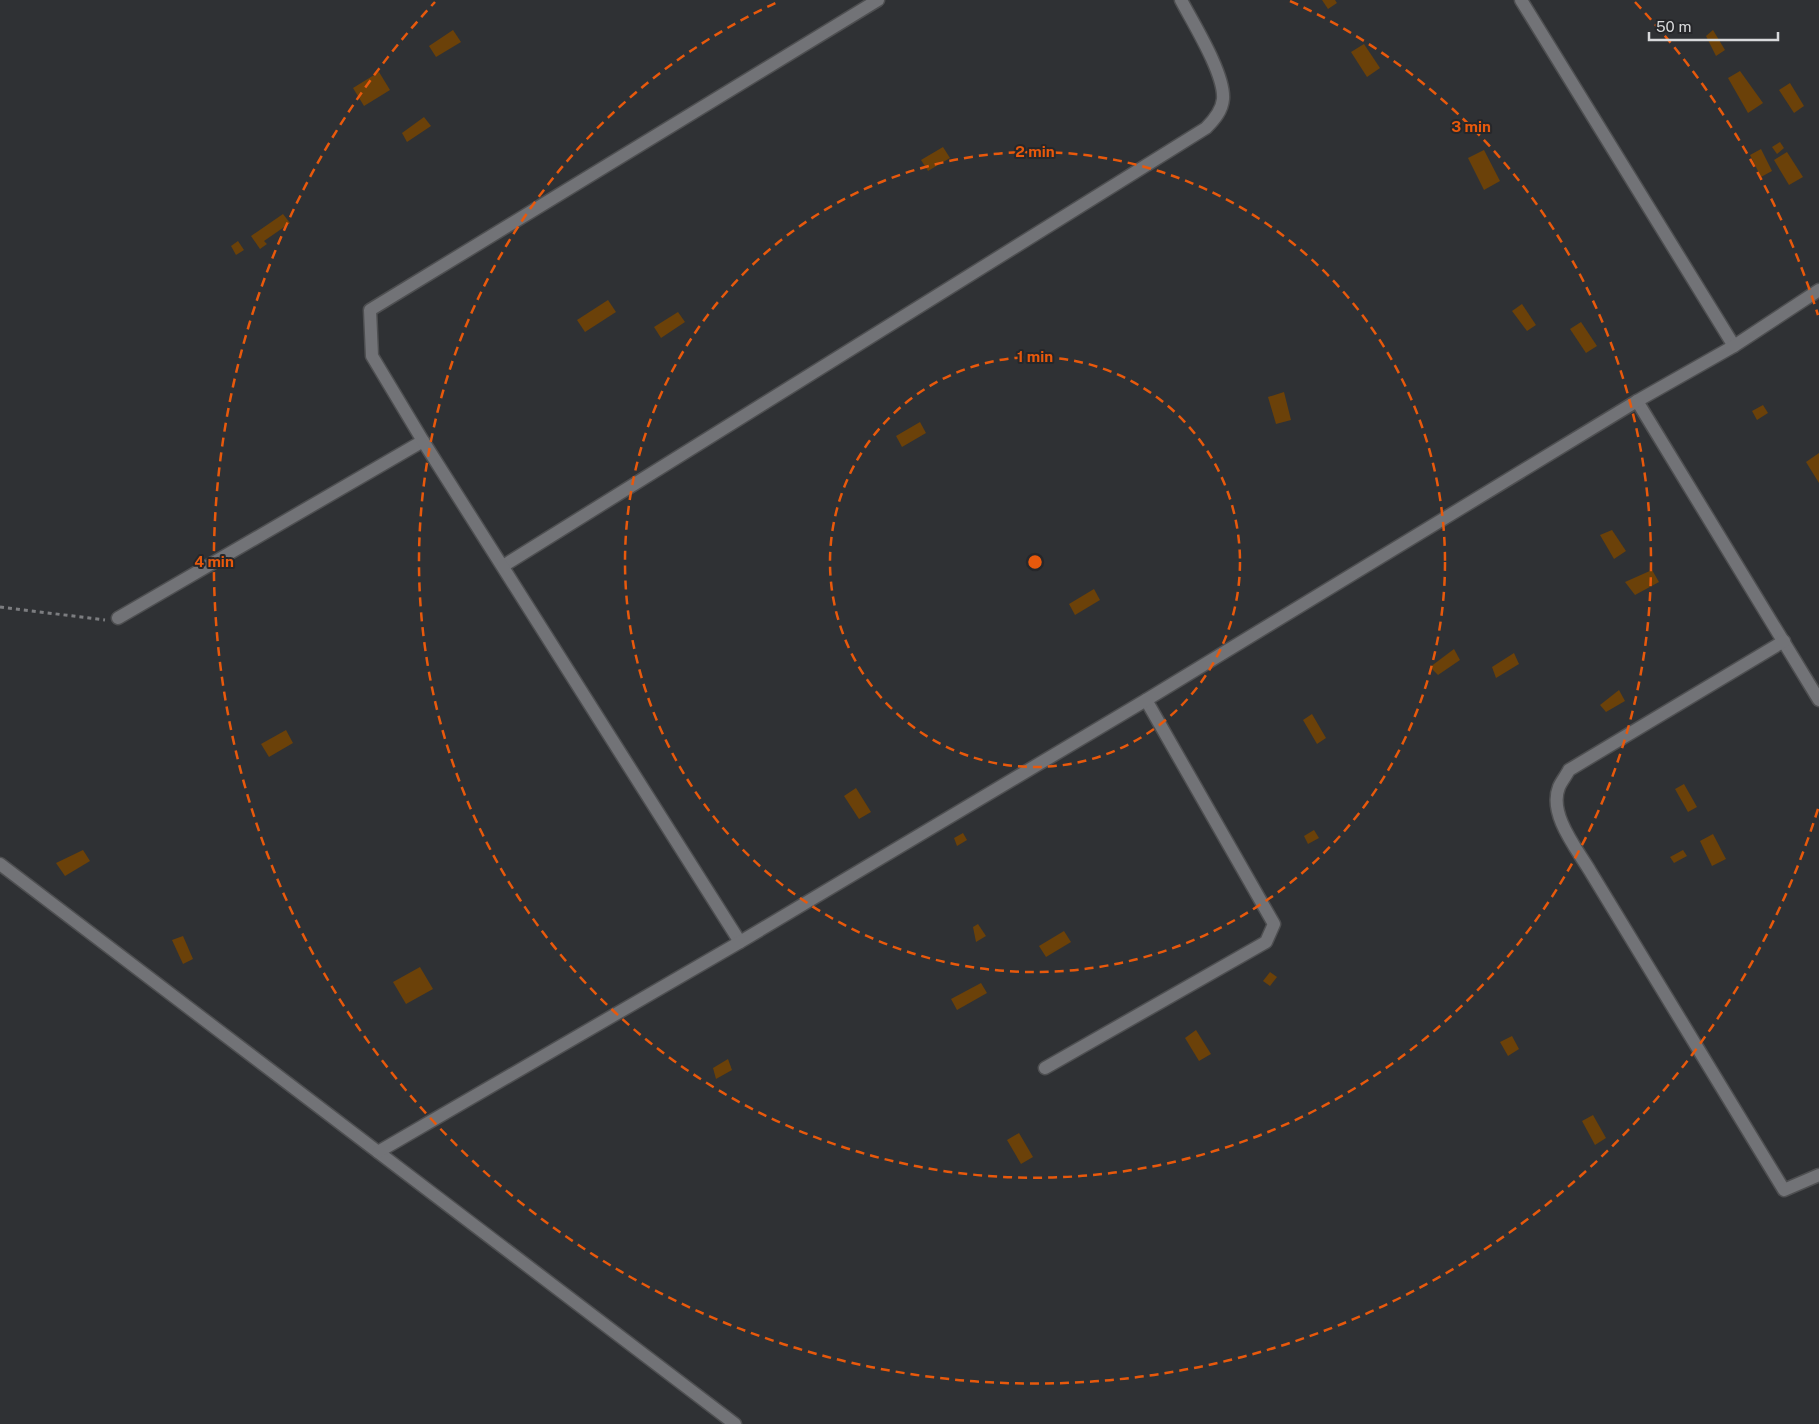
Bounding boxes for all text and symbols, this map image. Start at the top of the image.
scale bar [1649,10,1778,42]
text: 50 m [1656,18,1691,35]
text: 3 min [1451,118,1491,135]
text: 2 min [1015,143,1055,160]
text: 1 min [1017,348,1053,365]
text: 4 min [194,553,234,570]
centre of rings [1026,553,1044,571]

